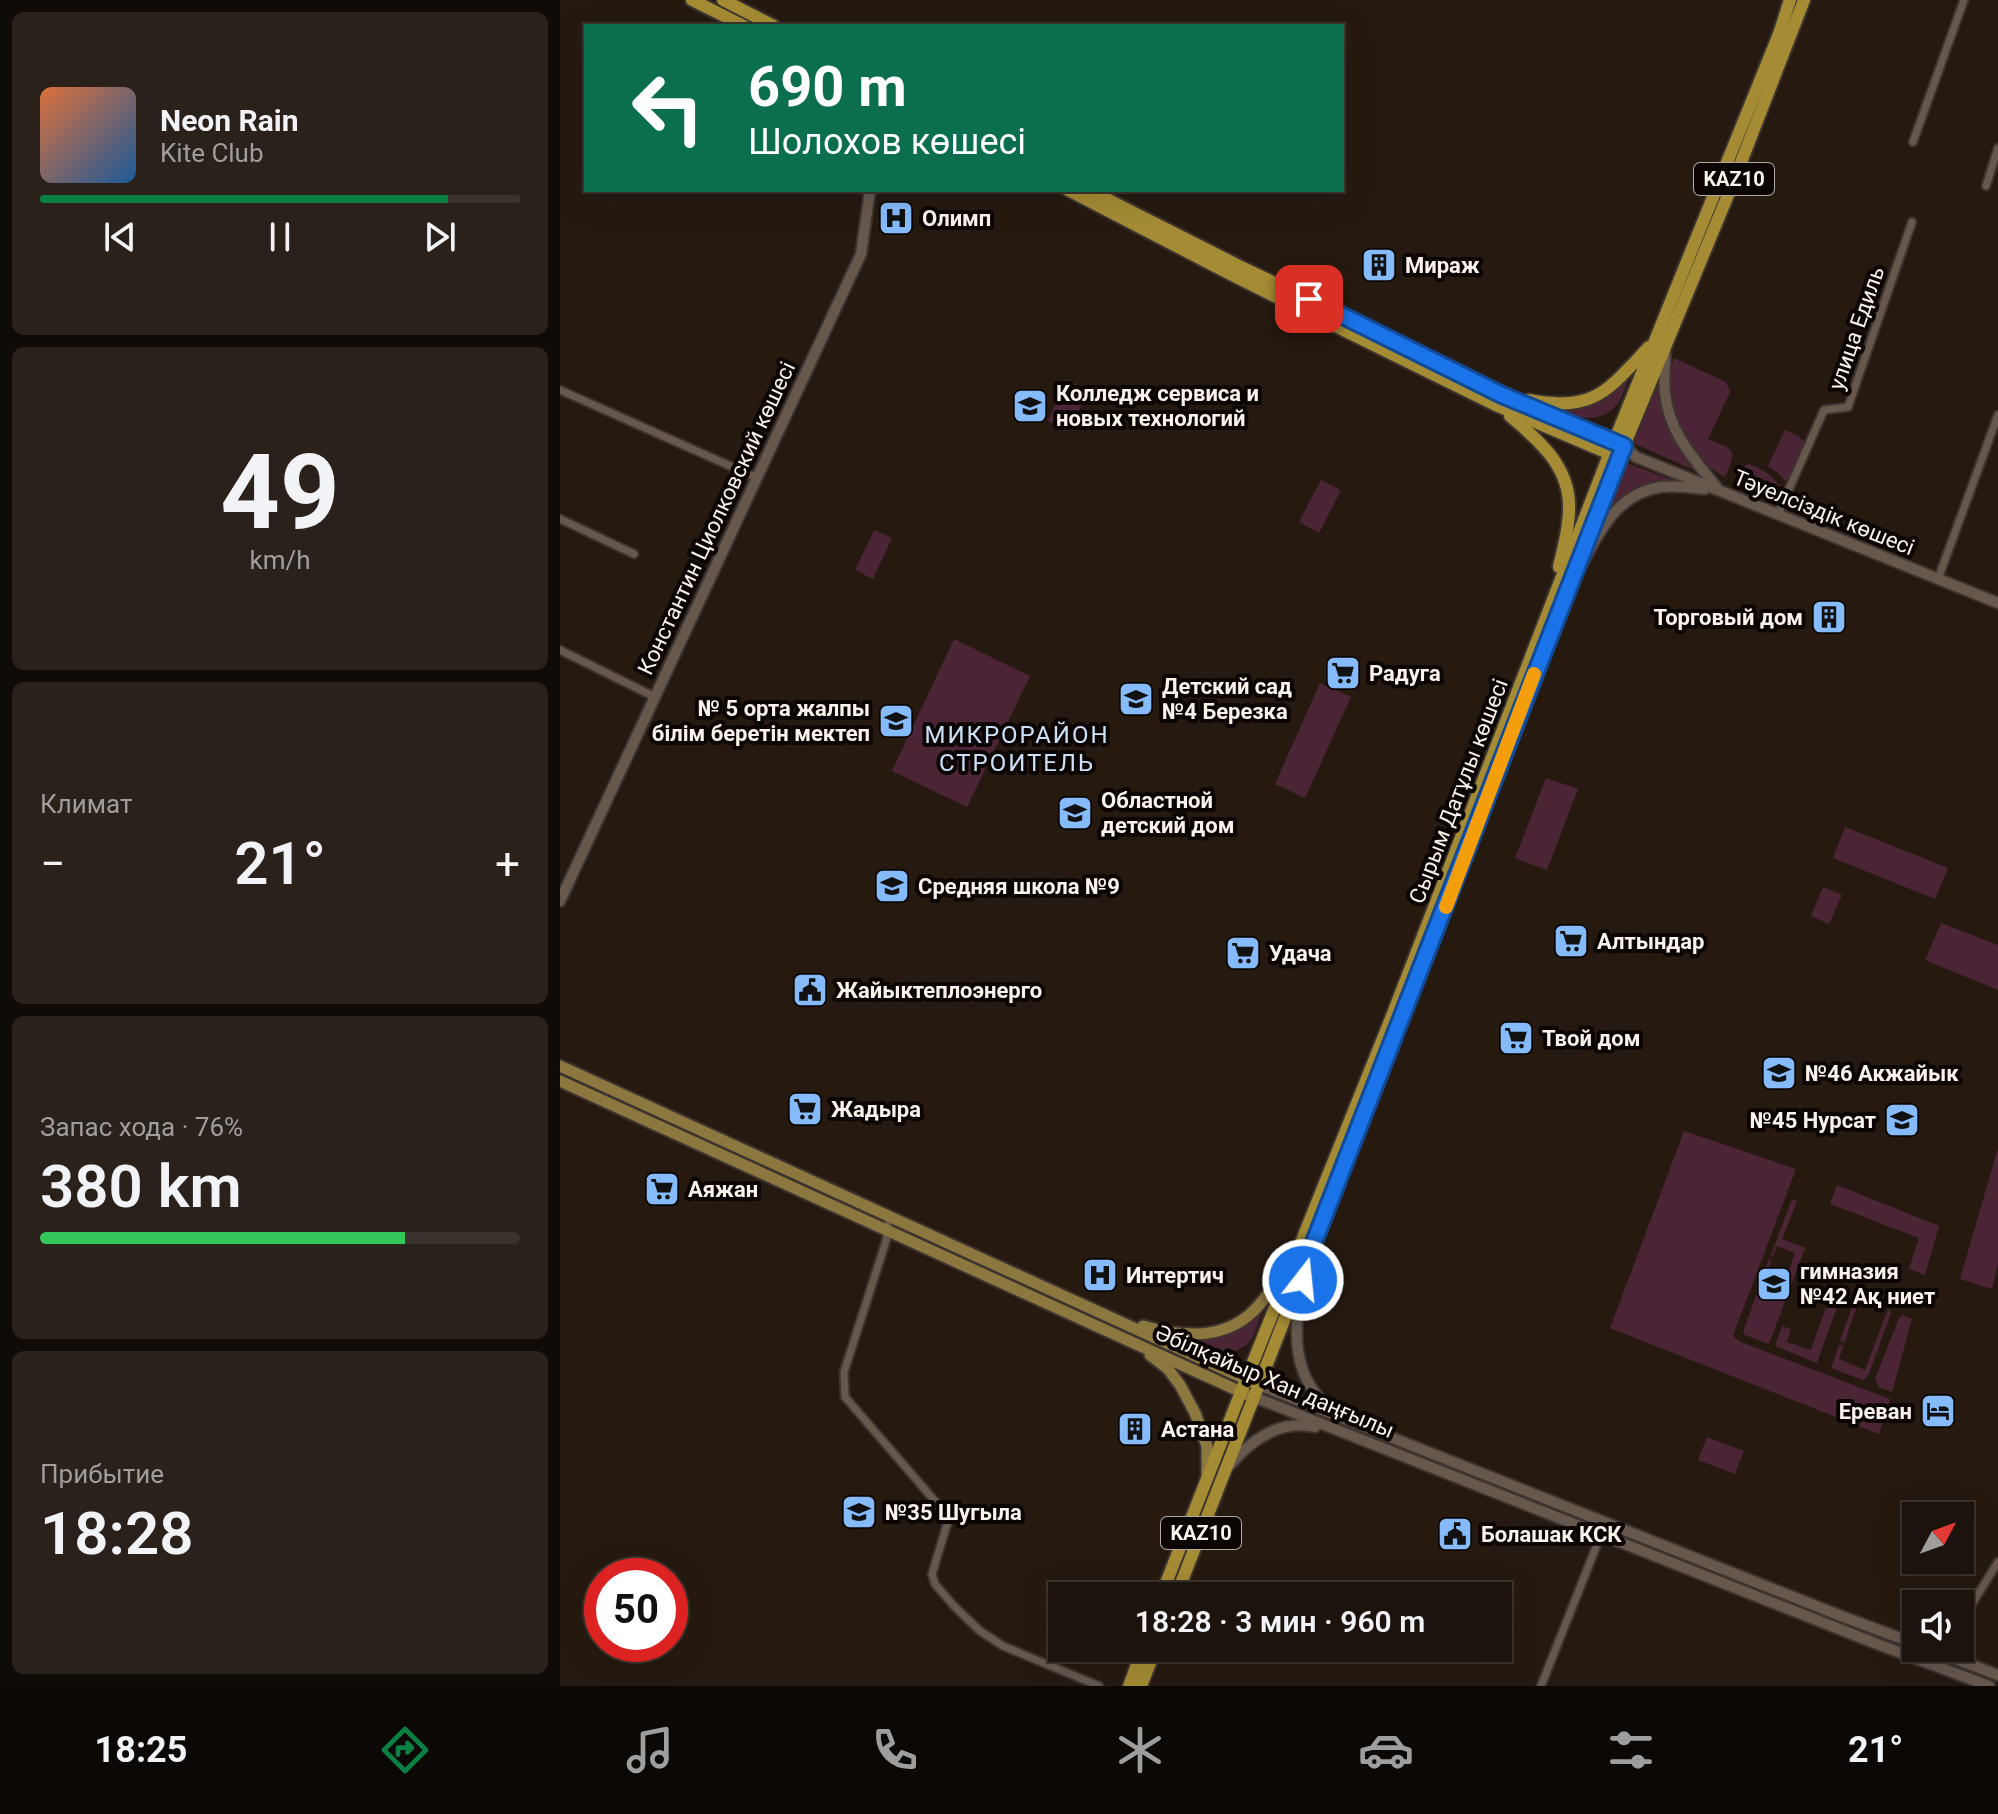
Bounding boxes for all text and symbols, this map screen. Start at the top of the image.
text: 690 m [748,54,907,120]
icon: left [616,56,720,160]
text: Neon Rain [160,103,299,138]
text: Шолохов көшесі [748,121,1026,163]
text: Kite Club [160,138,264,168]
road number: KAZ10 [1694,163,1774,195]
hospital icon: Олимп [877,199,915,237]
place label: Олимп [922,206,991,231]
icon: previous [98,215,142,259]
icon: pause [258,215,302,259]
icon: next [418,215,462,259]
building icon: Мираж [1360,246,1398,284]
place label: Мираж [1405,253,1480,278]
street label: улица Едиль [1824,263,1889,393]
pin [1275,265,1343,333]
icon: arrive [1287,277,1331,321]
street label: Константин Циолковский көшесі [633,358,800,679]
place label: Колледж сервиса и новых технологий [1056,381,1259,431]
school or university icon: Колледж сервиса и новых технологий [1011,387,1049,425]
text: 49 [220,432,340,553]
street label: Тәуелсіздік көшесі [1730,465,1918,560]
text: km/h [249,545,311,575]
building icon: Торговый дом [1810,598,1848,636]
place label: Торговый дом [1653,605,1803,630]
supermarket icon: Радуга [1324,654,1362,692]
place label: Радуга [1369,661,1441,686]
place label: Детский сад №4 Березка [1162,674,1292,724]
street label: Сырым Датұлы көшесі [1404,675,1513,907]
school or university icon: Детский сад №4 Березка [1117,680,1155,718]
place label: № 5 орта жалпы білім беретін мектеп [652,696,870,746]
school or university icon: № 5 орта жалпы білім беретін мектеп [877,702,915,740]
district label: МИКРОРАЙОН СТРОИТЕЛЬ [924,721,1110,777]
place label: Областной детский дом [1101,788,1234,838]
text: Климат [40,789,132,819]
school or university icon: Областной детский дом [1056,794,1094,832]
text: 21° [234,828,326,899]
text: − [40,838,65,890]
text: + [495,838,520,890]
school or university icon: Средняя школа №9 [873,867,911,905]
place label: Средняя школа №9 [918,874,1120,899]
supermarket icon: Алтындар [1552,922,1590,960]
place label: Алтындар [1597,929,1704,954]
supermarket icon: Удача [1224,934,1262,972]
place label: Удача [1269,941,1332,966]
public building icon: Жайыктеплоэнерго [791,971,829,1009]
place label: Жайыктеплоэнерго [836,978,1042,1003]
supermarket icon: Твой дом [1497,1019,1535,1057]
place label: Твой дом [1542,1026,1640,1051]
school or university icon: №46 Акжайык [1760,1054,1798,1092]
place label: №46 Акжайык [1805,1061,1959,1086]
supermarket icon: Жадыра [786,1090,824,1128]
place label: Жадыра [831,1097,921,1122]
school or university icon: №45 Нурсат [1883,1101,1921,1139]
place label: №45 Нурсат [1750,1108,1876,1133]
text: Запас хода · 76% [40,1112,243,1142]
text: 380 km [40,1151,242,1222]
supermarket icon: Аяжан [643,1170,681,1208]
place label: Аяжан [688,1177,758,1202]
position arrow [1261,1238,1345,1322]
hospital icon: Интертич [1081,1256,1119,1294]
place label: гимназия №42 Ақ ниет [1800,1259,1935,1309]
place label: Интертич [1126,1263,1224,1288]
school or university icon: гимназия №42 Ақ ниет [1755,1265,1793,1303]
street label: Әбілқайыр Хан даңғылы [1152,1320,1398,1443]
hotel icon: Ереван [1919,1392,1957,1430]
place label: Ереван [1839,1399,1912,1424]
building icon: Астана [1116,1410,1154,1448]
place label: Астана [1161,1417,1235,1442]
text: Прибытие [40,1459,164,1489]
school or university icon: №35 Шугыла [840,1493,878,1531]
text: 18:28 [40,1498,193,1569]
place label: №35 Шугыла [885,1500,1022,1525]
north arrow [1902,1502,1974,1574]
map controls [1902,1502,1974,1662]
public building icon: Болашак КСК [1436,1515,1474,1553]
road number: KAZ10 [1161,1517,1241,1549]
place label: Болашак КСК [1481,1522,1622,1547]
speed limit sign: 50 [584,1558,688,1662]
button: sound [1902,1590,1974,1662]
text: 18:28 · 3 мин · 960 m [1135,1604,1425,1639]
icon: directions [377,1722,433,1778]
icon: music [622,1722,678,1778]
icon: phone [867,1722,923,1778]
icon: climate [1112,1722,1168,1778]
icon: car [1358,1722,1414,1778]
icon: filters [1603,1722,1659,1778]
text: 18:25 [95,1729,187,1771]
text: 21° [1848,1729,1903,1771]

